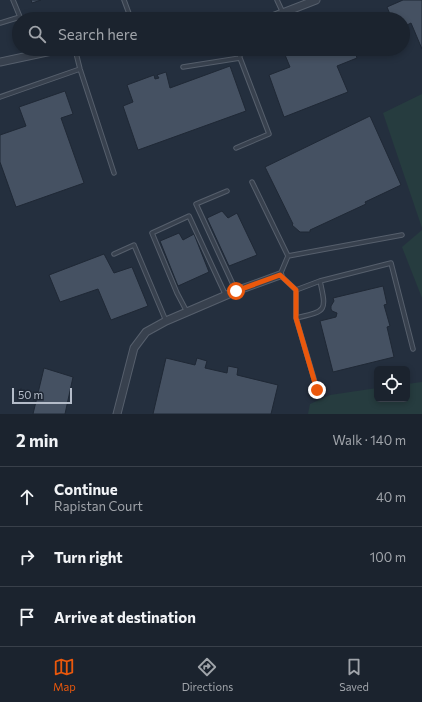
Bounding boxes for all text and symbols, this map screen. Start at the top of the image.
search box [12,12,410,56]
icon: search [26,23,48,45]
text: Search here [58,25,137,43]
route start [227,282,245,300]
map controls [374,366,410,402]
button: locate [374,366,410,402]
route end [308,381,326,399]
scale bar [12,386,72,405]
text: 50 m [18,388,43,401]
text: 2 min [16,430,58,451]
text: Walk · 140 m [333,432,406,448]
text: Continue [54,480,118,498]
icon: ahead [16,486,38,508]
text: 40 m [376,489,406,505]
text: Rapistan Court [54,498,143,514]
icon: right [16,546,38,568]
text: Turn right [54,548,123,566]
text: 100 m [370,549,406,565]
icon: arrive [16,606,38,628]
text: Arrive at destination [54,608,196,626]
tab: Map [53,656,76,693]
tab: Directions [182,656,233,693]
tab: Saved [339,656,369,693]

